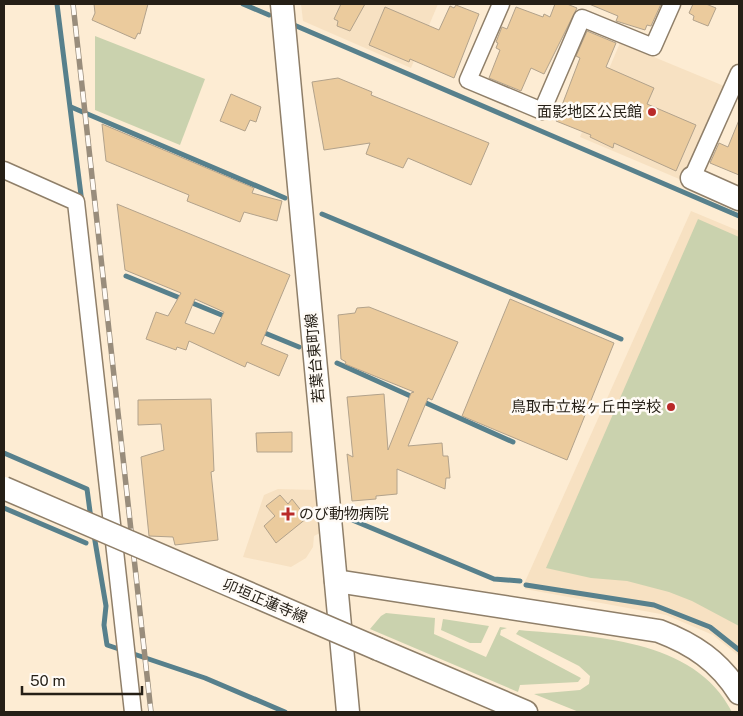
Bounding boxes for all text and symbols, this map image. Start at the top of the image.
place label: 面影地区公民館 [537,103,642,120]
marker: 面影地区公民館 [646,106,658,118]
street label: 若葉台東町線 [302,312,327,404]
place label: 鳥取市立桜ヶ丘中学校 [511,398,661,415]
marker: 鳥取市立桜ヶ丘中学校 [665,401,677,413]
place label: のび動物病院 [299,505,389,522]
marker: のび動物病院 [281,507,295,521]
street label: 卯垣正蓮寺線 [220,575,310,626]
scale bar [22,664,142,696]
text: 50 m [30,672,65,689]

